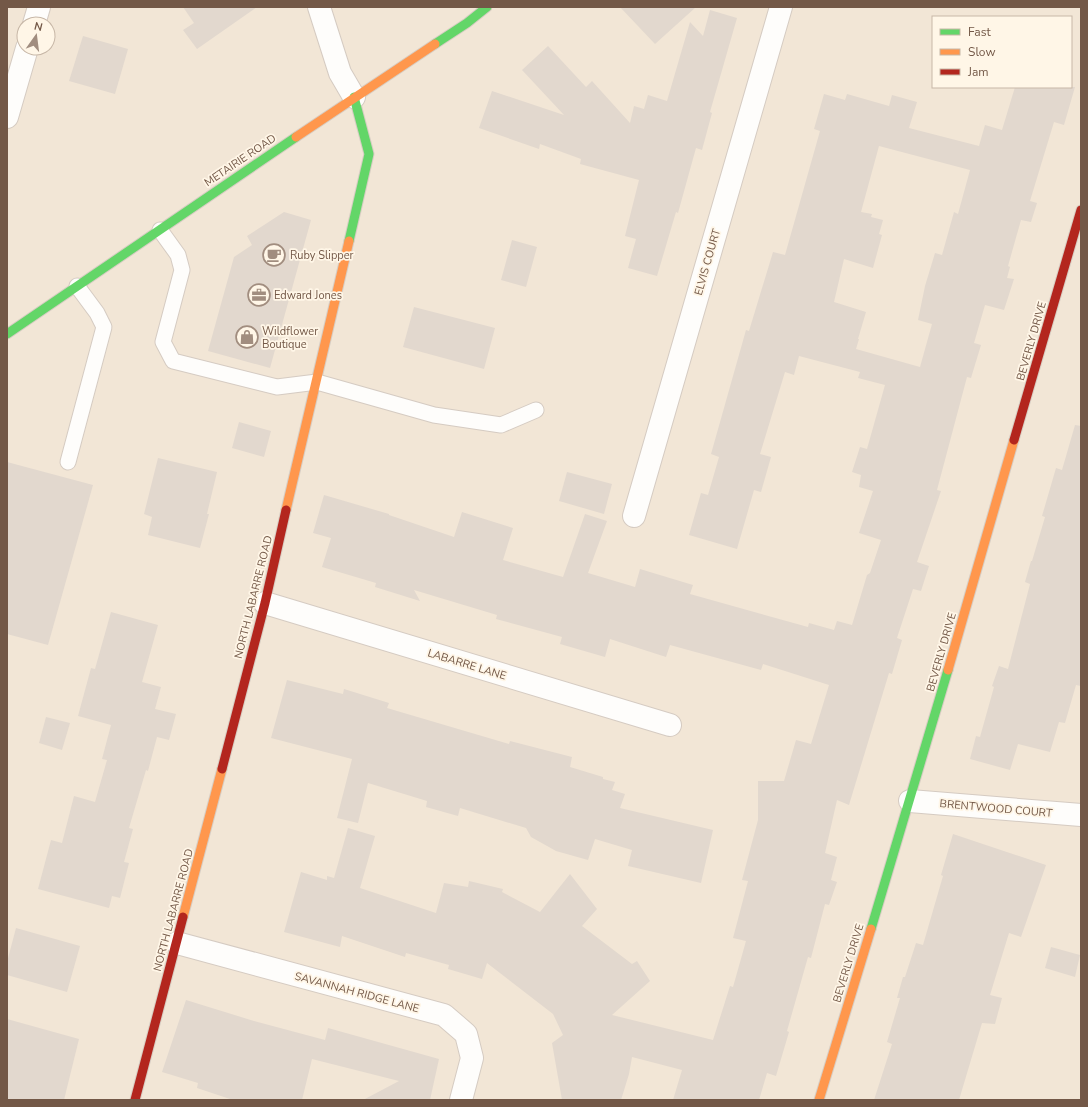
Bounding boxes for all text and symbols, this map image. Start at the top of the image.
north arrow [16,16,56,56]
legend [932,16,1072,88]
text: N [32,19,44,35]
text: Fast [968,24,991,40]
text: Slow [968,44,996,60]
text: Jam [967,64,989,80]
street label: METAIRIE ROAD [201,131,279,190]
street label: ELVIS COURT [691,227,724,297]
cafe icon: Ruby Slipper [261,242,287,268]
place label: Ruby Slipper [290,248,354,263]
office icon: Edward Jones [246,282,272,308]
place label: Edward Jones [274,288,342,303]
street label: BEVERLY DRIVE [1013,300,1050,382]
shop icon: Wildflower Boutique [234,324,260,350]
place label: Wildflower Boutique [262,324,318,352]
street label: NORTH LABARRE ROAD [231,534,276,660]
street label: BEVERLY DRIVE [923,611,960,693]
street label: LABARRE LANE [426,645,508,684]
street label: BRENTWOOD COURT [939,796,1053,821]
street label: NORTH LABARRE ROAD [150,847,197,973]
street label: BEVERLY DRIVE [829,922,868,1004]
street label: SAVANNAH RIDGE LANE [293,969,421,1016]

